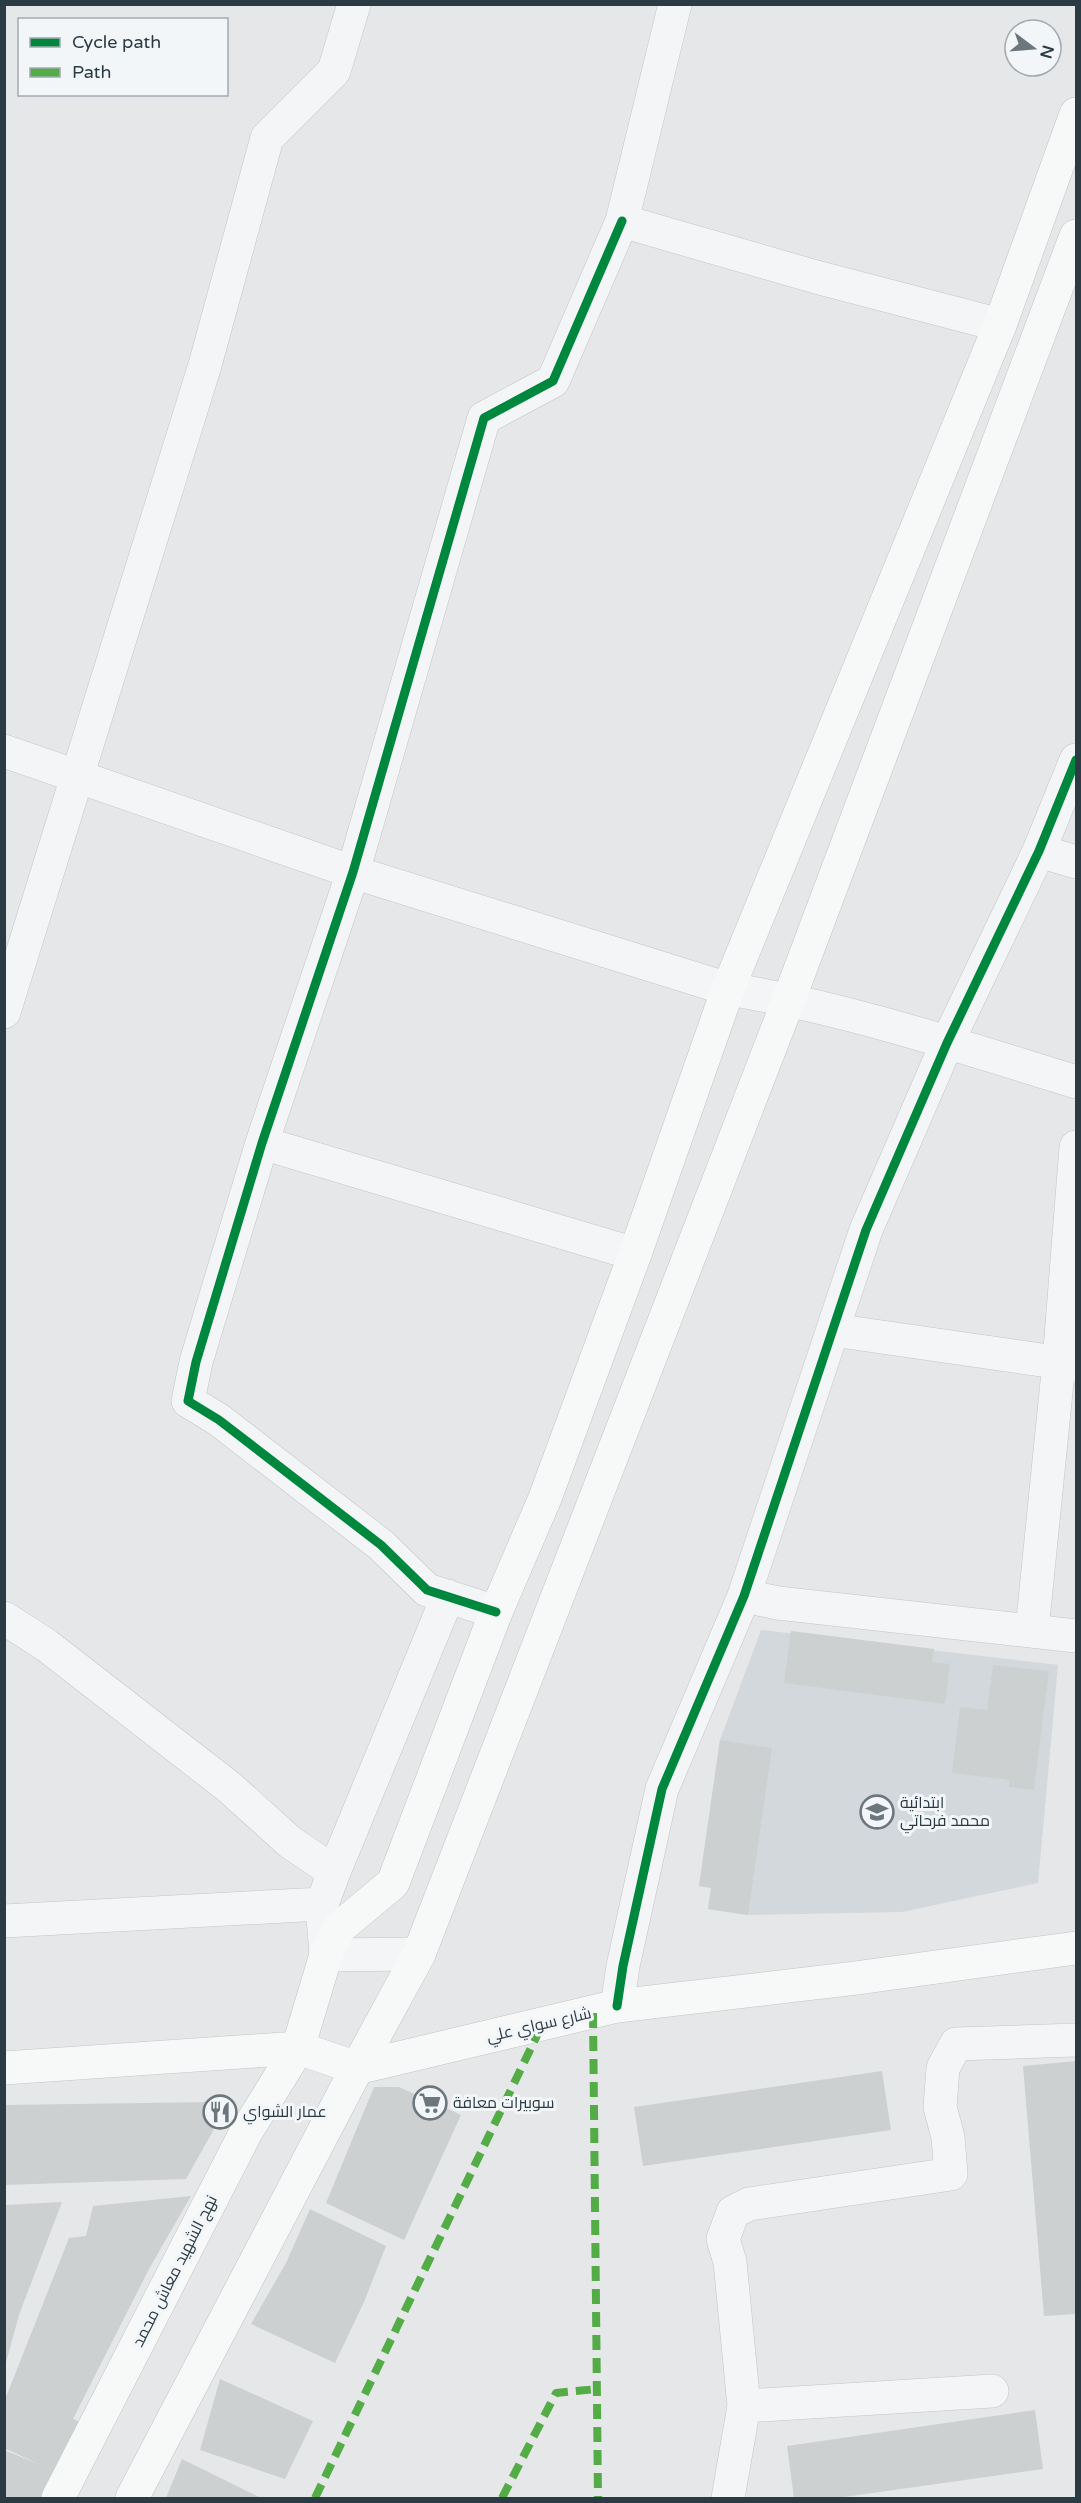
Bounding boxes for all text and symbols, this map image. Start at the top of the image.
legend [18,18,228,96]
north arrow [1003,18,1063,78]
text: Cycle path [72,31,161,53]
text: N [1035,43,1058,61]
text: Path [72,61,111,83]
place label: ابتدائية محمد فرحاتي [900,1793,990,1834]
school or university icon: ابتدائية محمد فرحاتي [859,1794,895,1830]
street label: شارع سواي علي [485,2003,594,2050]
supermarket icon: سوبيرات معافة [412,2085,448,2121]
place label: سوبيرات معافة [453,2093,555,2113]
restaurant icon: عمار الشواي [202,2094,238,2130]
place label: عمار الشواي [243,2102,327,2125]
street label: نهج الشهيد معاش محمد [128,2192,223,2351]

